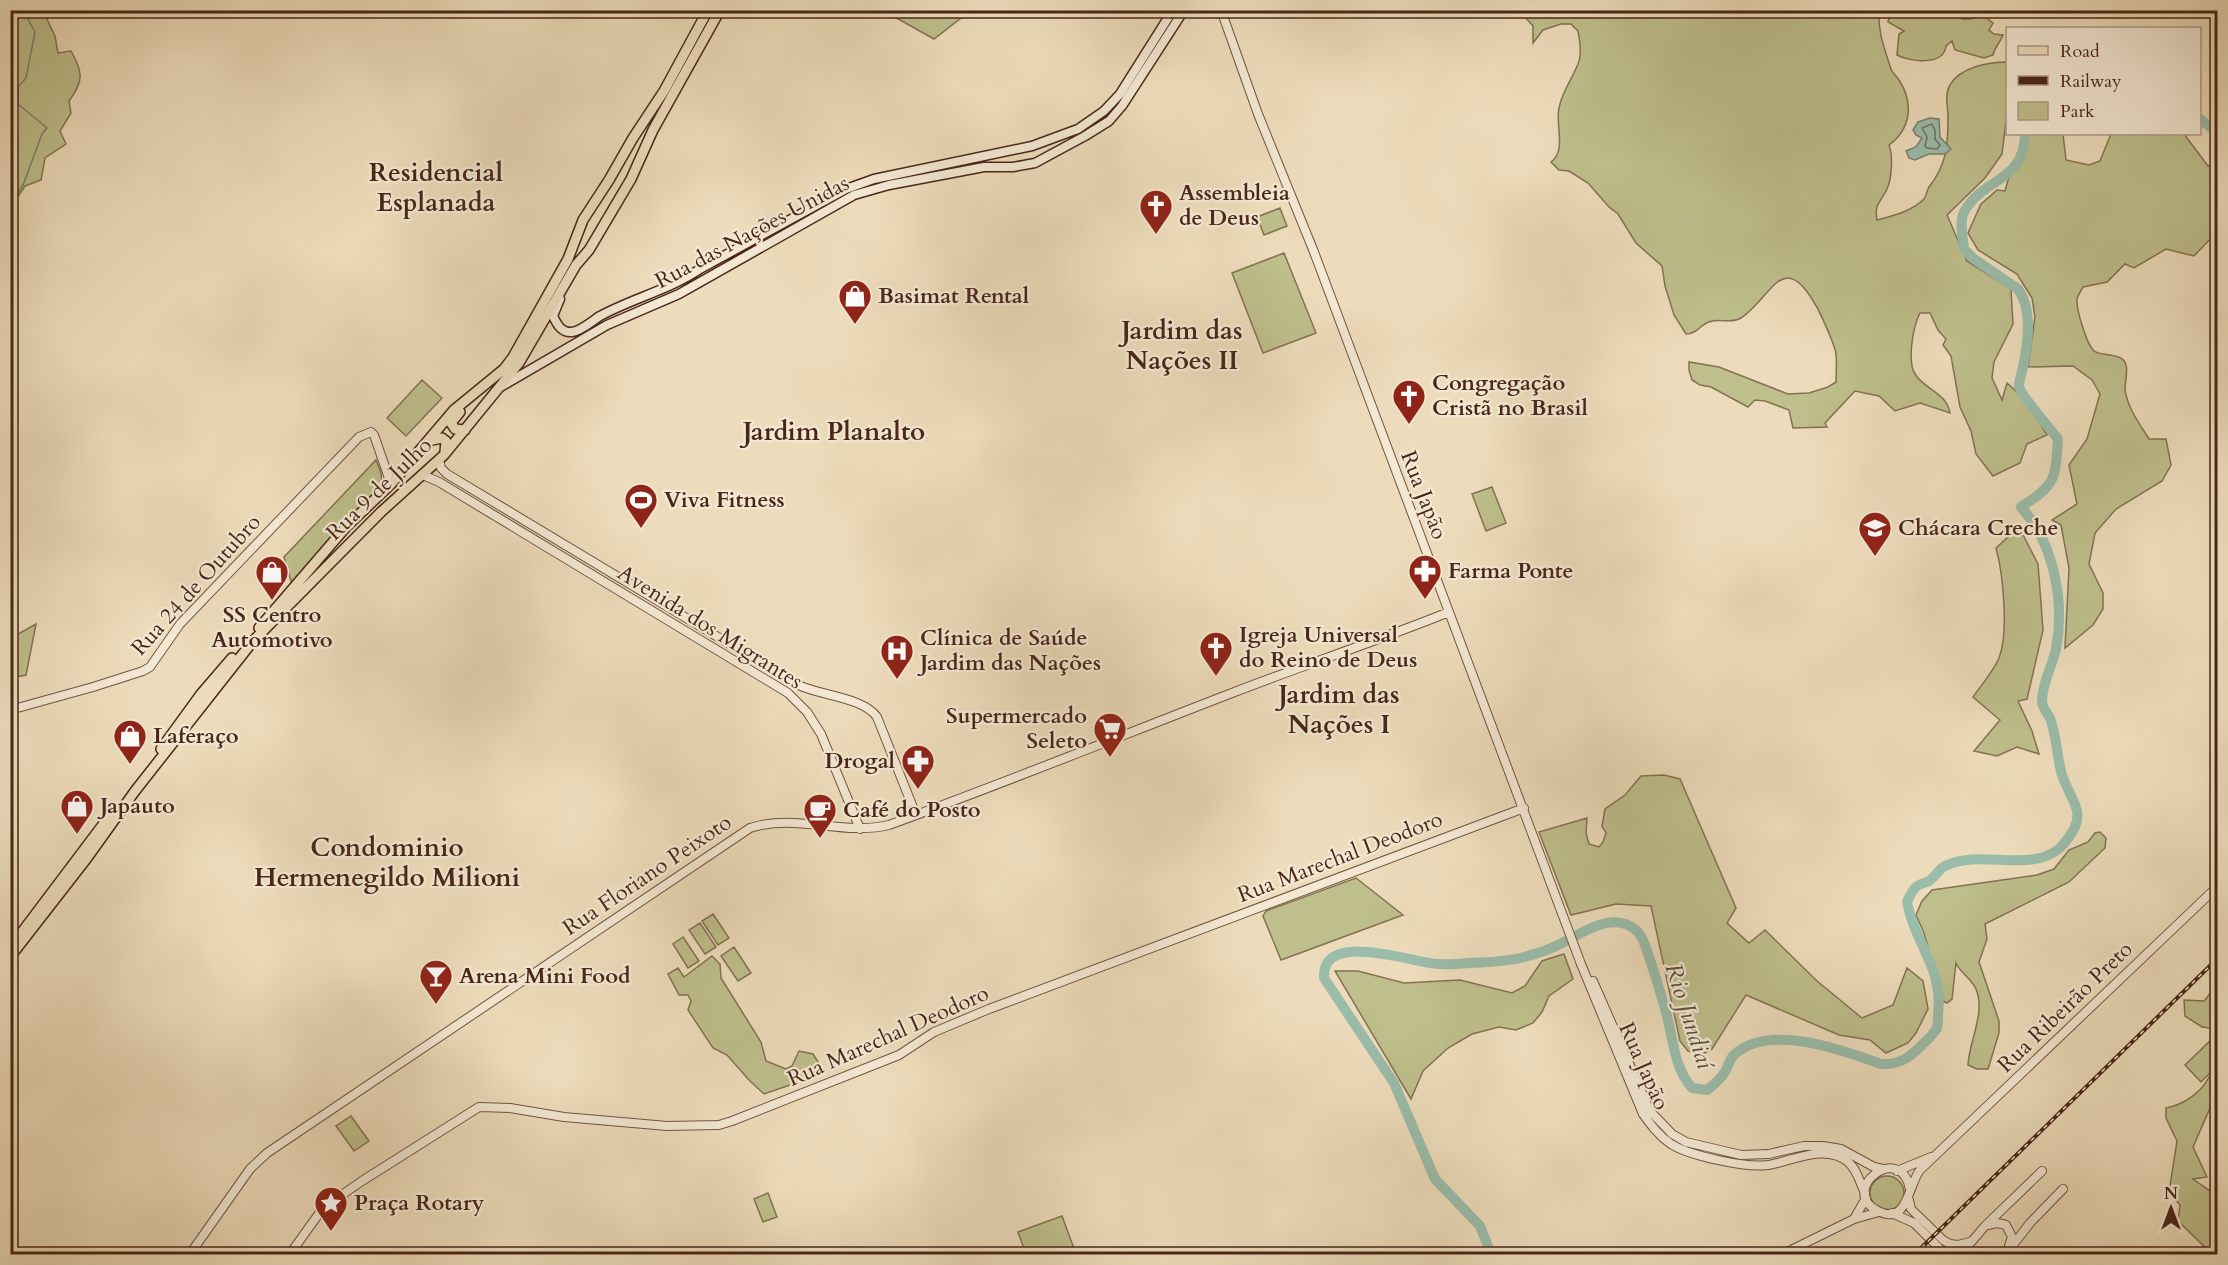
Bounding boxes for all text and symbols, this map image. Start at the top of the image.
legend [2006,27,2201,135]
text: Road [2060,39,2100,64]
text: Railway [2060,69,2122,94]
text: Park [2060,99,2095,124]
district label: Residencial Esplanada [369,155,504,220]
street label: Rua das Nações Unidas [650,168,854,296]
place label: Assembleia de Deus [1179,178,1290,233]
church icon: Assembleia de Deus [1138,188,1174,235]
shop icon: Basimat Rental [837,278,873,325]
place label: Basimat Rental [878,281,1030,311]
district label: Jardim das Nações II [1117,313,1243,378]
place label: Congregação Cristã no Brasil [1432,368,1588,423]
church icon: Congregação Cristã no Brasil [1391,378,1427,425]
district label: Jardim Planalto [739,414,925,449]
street label: Rua 9 de Julho [319,431,439,547]
street label: Rua Japão [1393,446,1455,544]
sports icon: Viva Fitness [623,482,659,529]
place label: Viva Fitness [664,485,785,515]
street label: Rua 24 de Outubro [124,508,268,662]
school or university icon: Chácara Creche [1857,510,1893,557]
place label: Chácara Creche [1898,513,2058,543]
pharmacy icon: Farma Ponte [1407,553,1443,600]
shop icon: SS Centro Automotivo [254,554,290,601]
place label: Farma Ponte [1448,556,1573,586]
street label: Avenida dos Migrantes [612,558,808,696]
place label: SS Centro Automotivo [211,600,333,655]
place label: Igreja Universal do Reino de Deus [1239,620,1417,675]
place label: Clínica de Saúde Jardim das Nações [917,623,1101,678]
church icon: Igreja Universal do Reino de Deus [1198,630,1234,677]
hospital icon: Clínica de Saúde Jardim das Nações [879,633,915,680]
district label: Jardim das Nações I [1274,677,1400,742]
place label: Supermercado Seleto [946,701,1087,756]
supermarket icon: Supermercado Seleto [1092,711,1128,758]
shop icon: Laferaço [112,718,148,765]
place label: Laferaço [153,721,239,751]
pharmacy icon: Drogal [900,743,936,790]
place label: Drogal [825,746,896,776]
shop icon: Japauto [59,788,95,835]
place label: Japauto [97,791,175,821]
cafe icon: Café do Posto [802,792,838,839]
place label: Café do Posto [843,795,981,825]
street label: Rua Marechal Deodoro [1233,804,1447,910]
street label: Rua Floriano Peixoto [557,807,737,943]
district label: Condominio Hermenegildo Milioni [254,830,520,895]
street label: Rua Ribeirão Preto [1991,935,2139,1079]
bar icon: Arena Mini Food [418,958,454,1005]
water label: Rio Jundiaí [1656,959,1722,1075]
place label: Arena Mini Food [459,961,631,991]
street label: Rua Marechal Deodoro [783,978,993,1094]
street label: Rua Japão [1611,1017,1677,1115]
north arrow [2141,1178,2201,1238]
text: N [2164,1183,2178,1205]
place icon: Praça Rotary [313,1185,349,1232]
place label: Praça Rotary [354,1188,485,1218]

